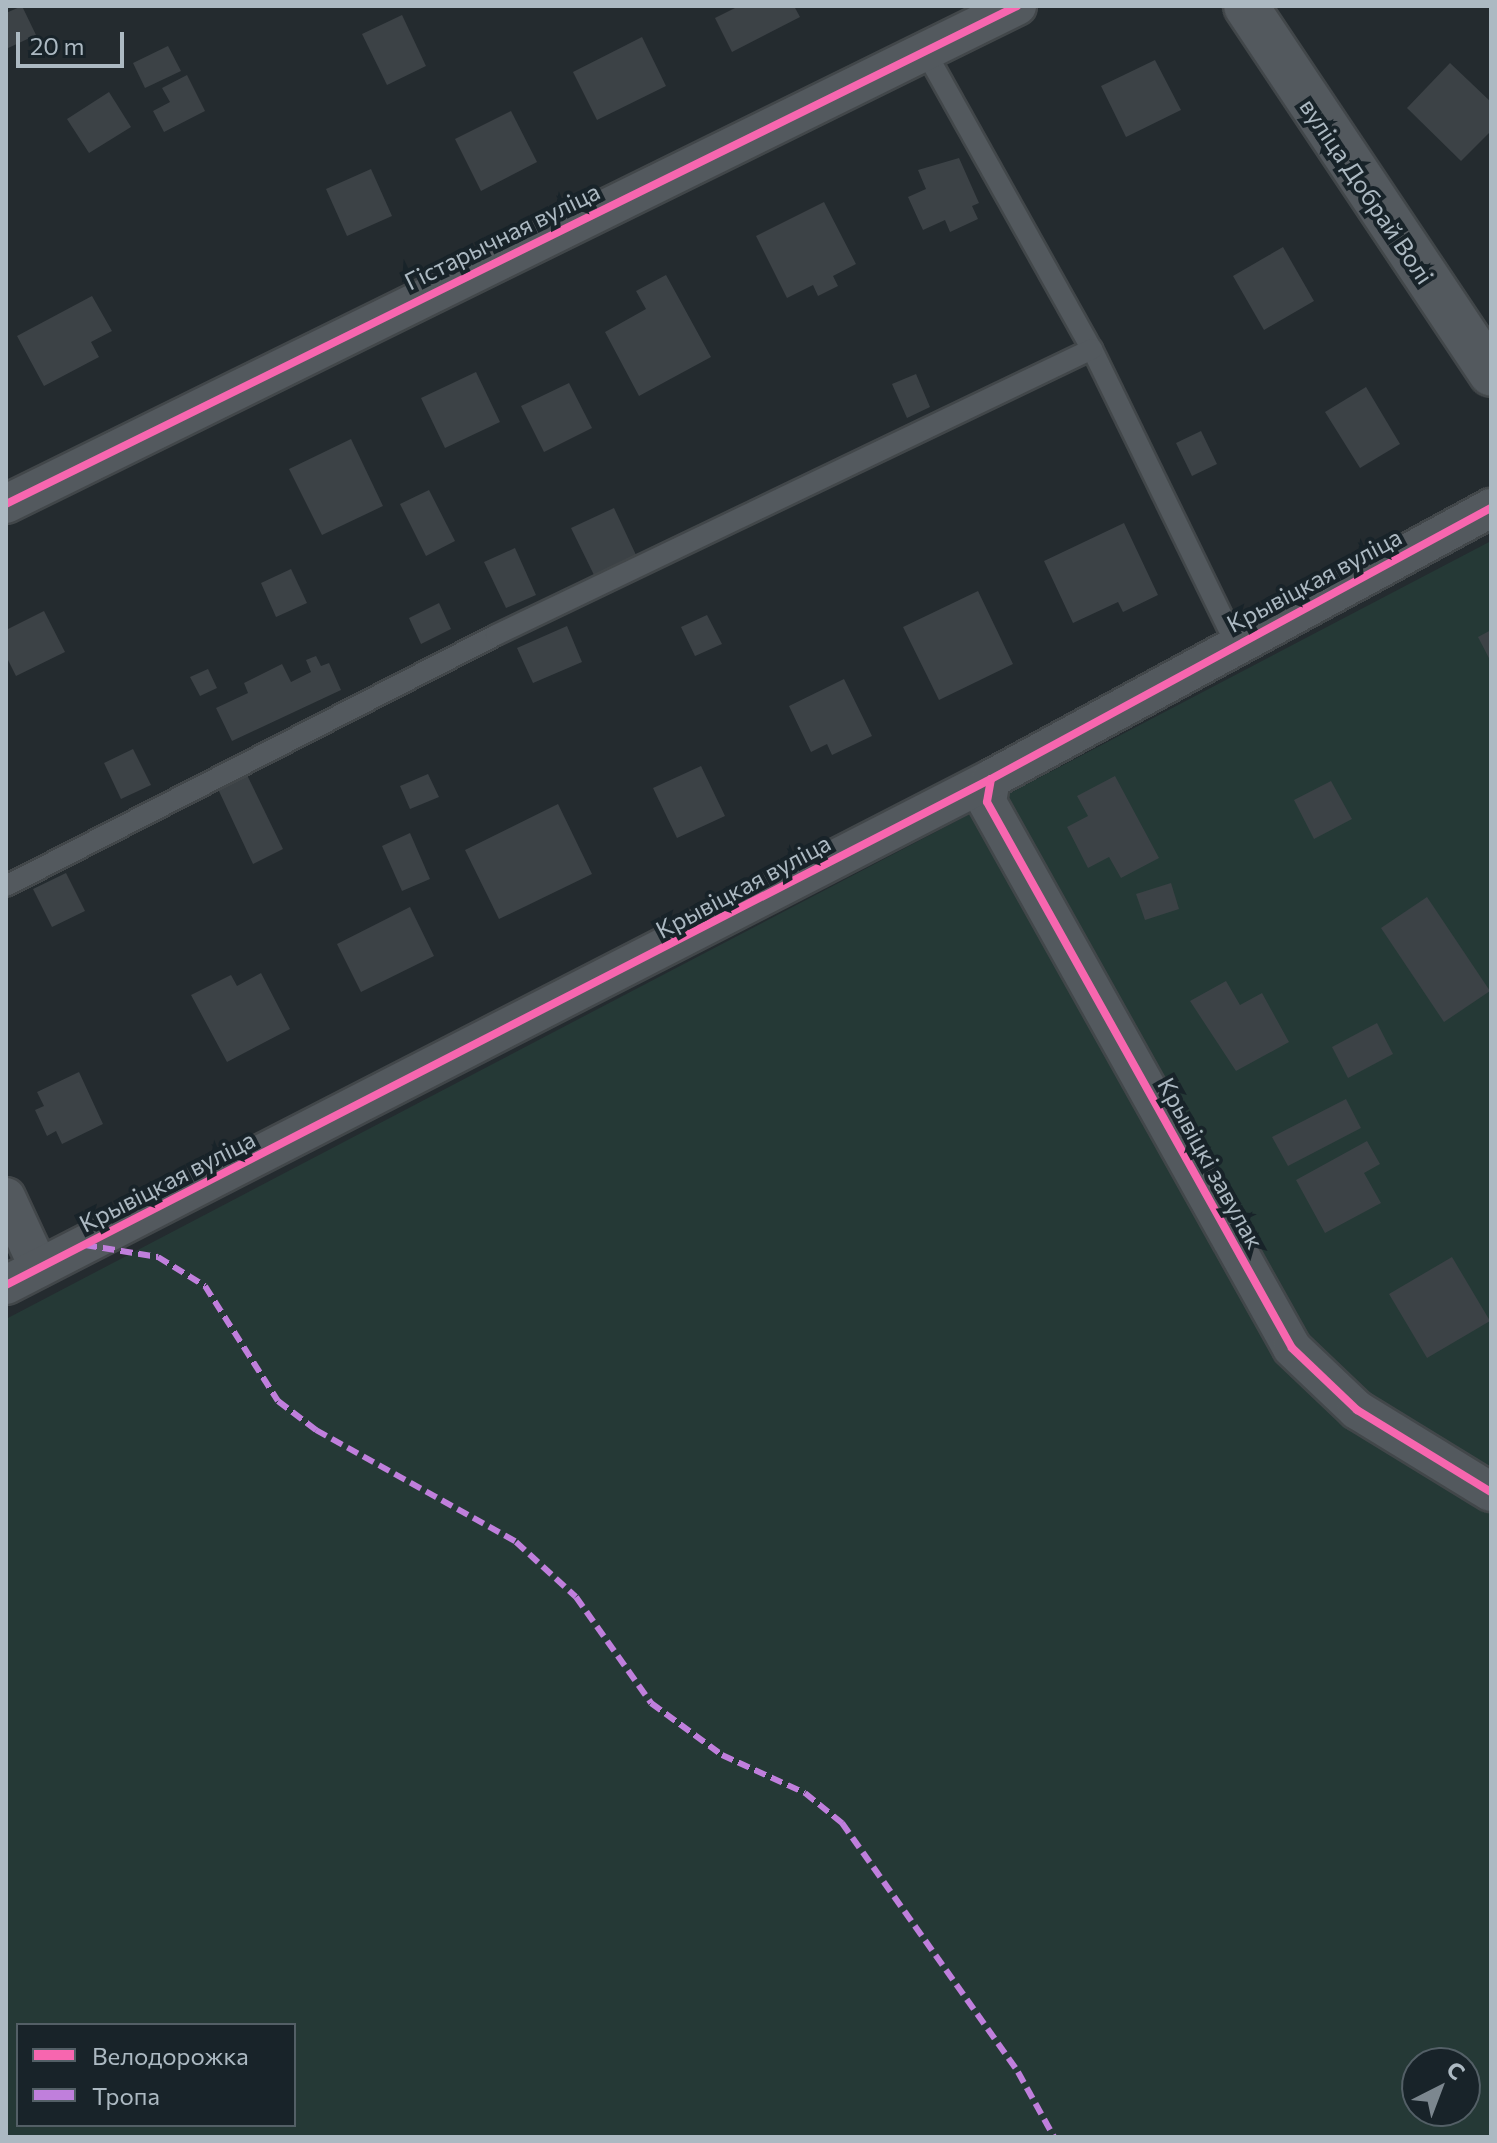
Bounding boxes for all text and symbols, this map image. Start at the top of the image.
scale bar [20,16,128,66]
text: 20 m [30,31,84,60]
street label: вуліца Добрай Волі [1294,93,1440,289]
street label: Гістарычная вуліца [400,176,604,296]
street label: Крывіцкая вуліца [1222,522,1406,638]
street label: Крывіцкая вуліца [651,828,835,944]
street label: Крывіцкі завулак [1152,1072,1270,1254]
street label: Крывіцкая вуліца [74,1124,260,1238]
legend [16,2023,296,2127]
text: Велодорожка [92,2041,249,2070]
north arrow [1401,2047,1481,2127]
text: С [1441,2055,1471,2085]
text: Тропа [92,2081,160,2110]

